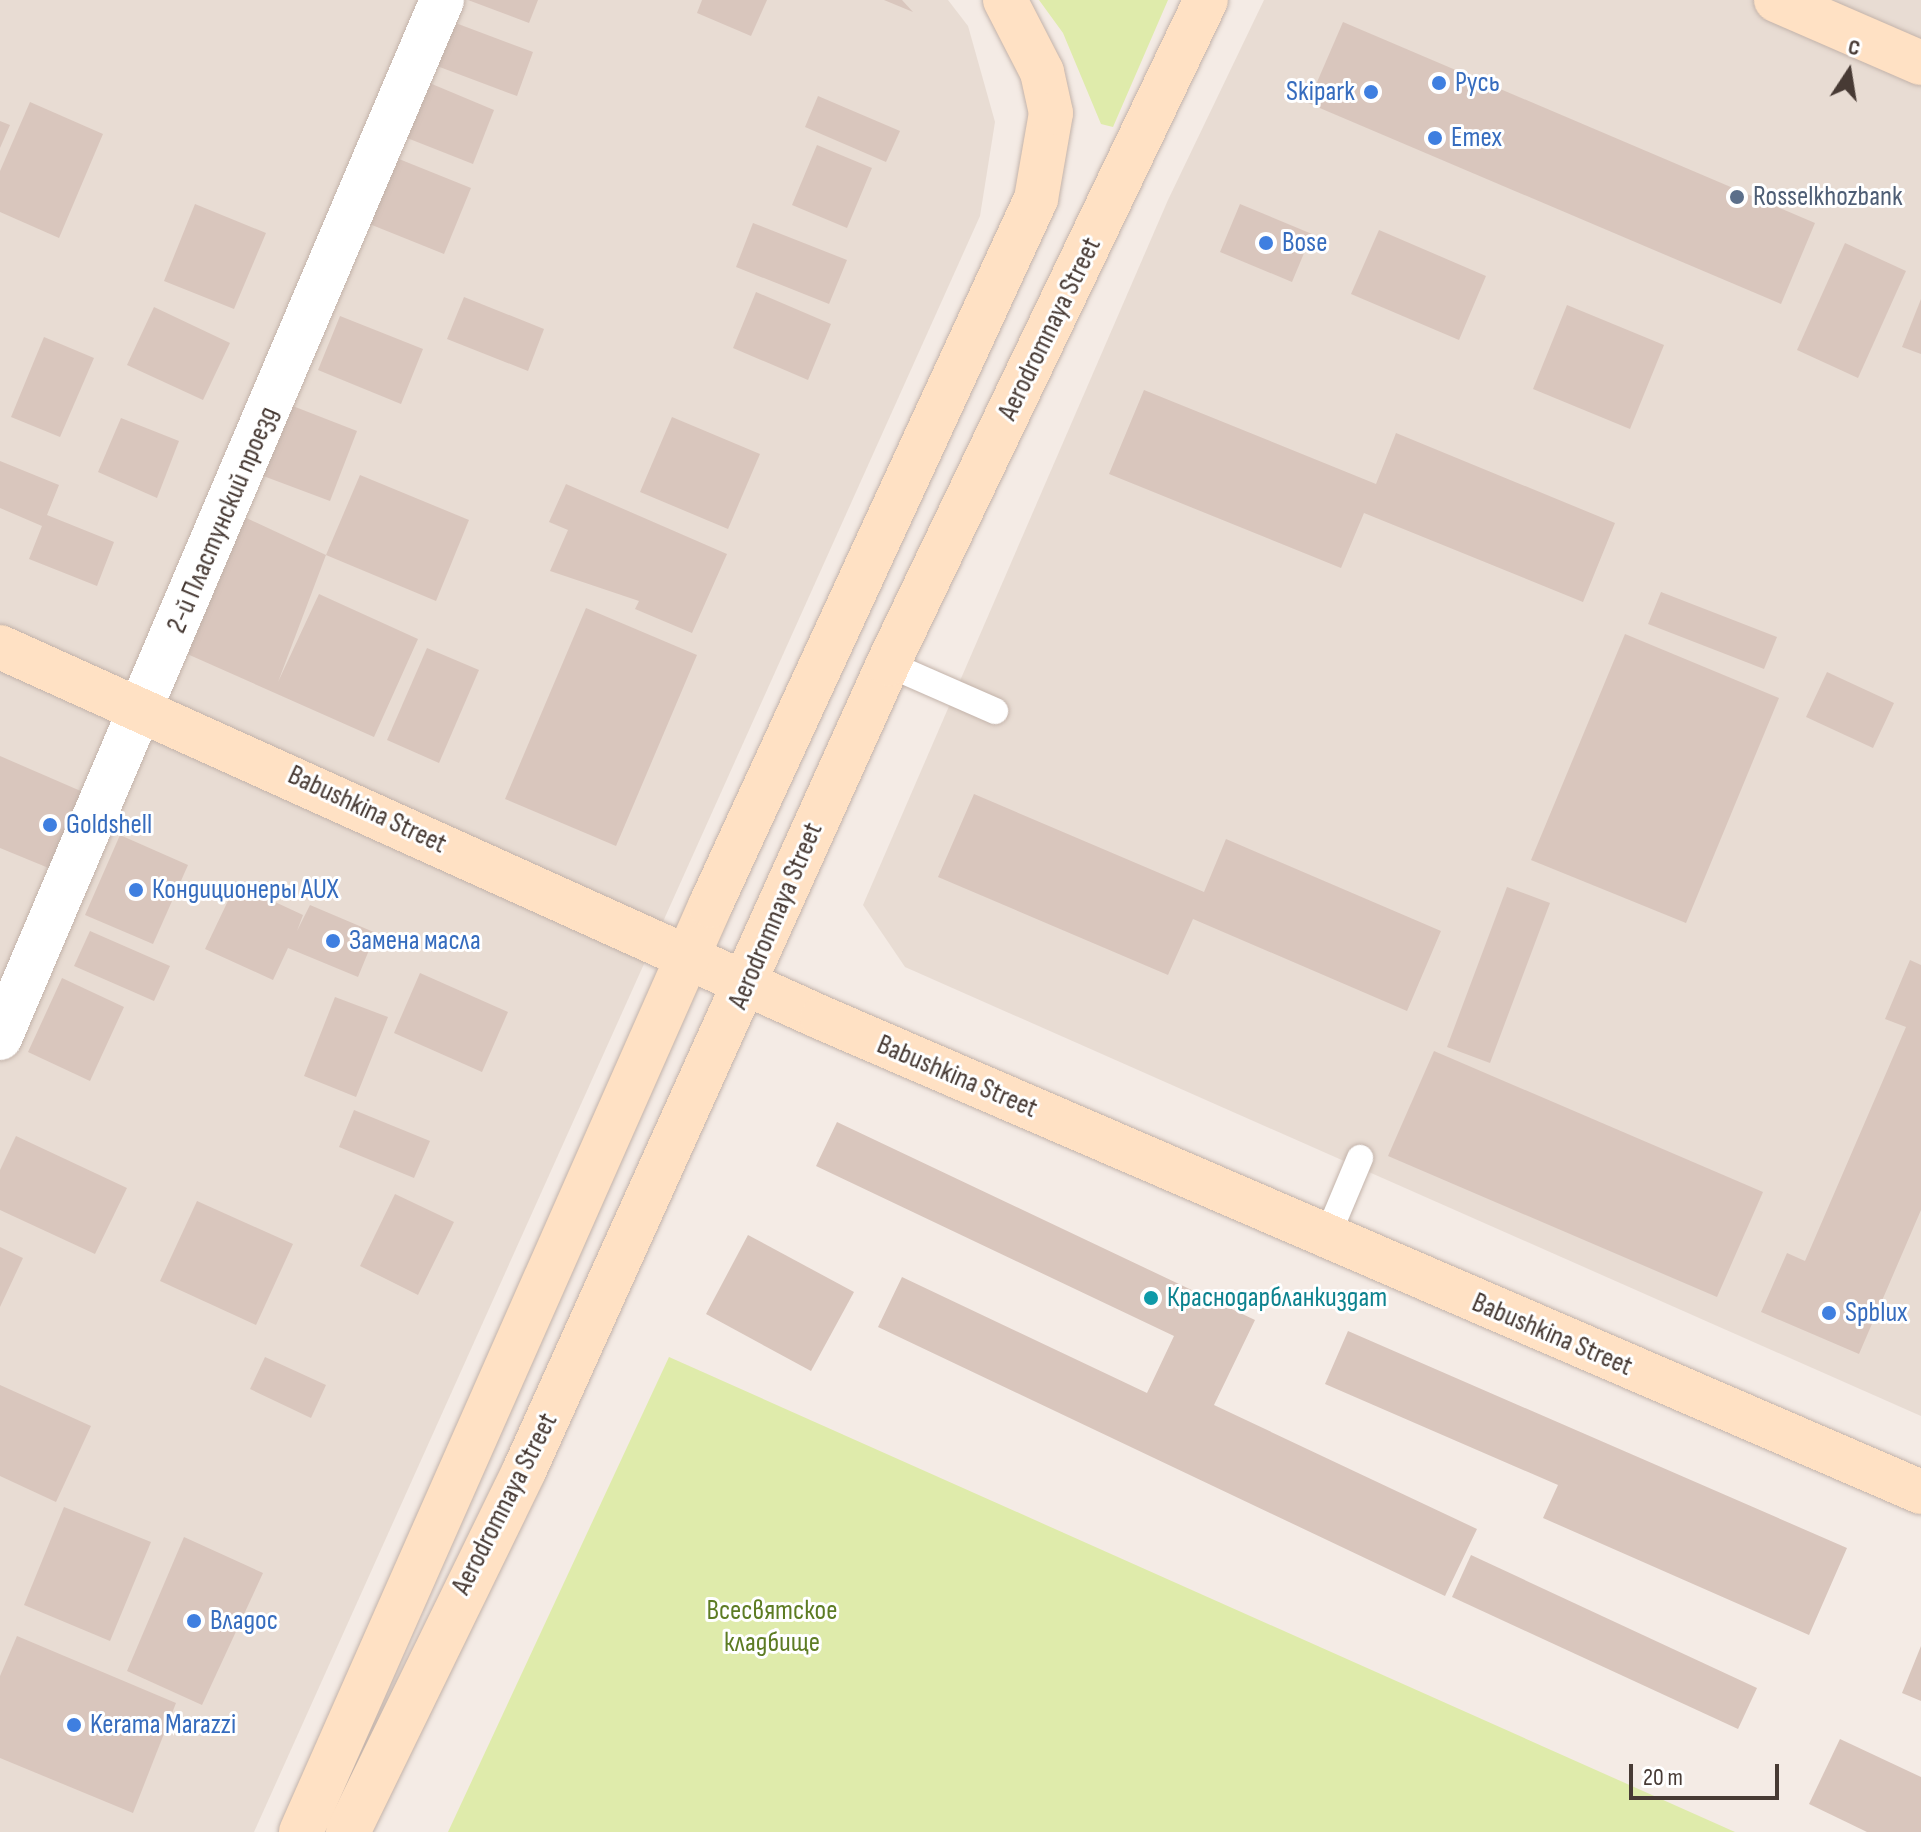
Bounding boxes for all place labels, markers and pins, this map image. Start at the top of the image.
place label: Русь [1455,66,1500,100]
marker: Русь [1430,74,1448,92]
place label: Skipark [1286,75,1355,109]
marker: Skipark [1362,83,1380,101]
place label: Emex [1451,121,1502,155]
marker: Emex [1426,129,1444,147]
place label: Rosselkhozbank [1753,180,1903,214]
marker: Rosselkhozbank [1728,188,1746,206]
place label: Bose [1282,226,1327,260]
marker: Bose [1257,234,1275,252]
place label: Goldshell [66,808,152,842]
marker: Goldshell [41,816,59,834]
place label: Кондиционеры AUX [152,873,339,907]
marker: Кондиционеры AUX [127,881,145,899]
place label: Замена масла [349,924,481,958]
marker: Замена масла [324,932,342,950]
place label: Краснодарбланкиздат [1167,1281,1387,1315]
marker: Краснодарбланкиздат [1142,1289,1160,1307]
place label: Spblux [1845,1296,1908,1330]
marker: Spblux [1820,1304,1838,1322]
place label: Владос [210,1604,278,1638]
marker: Владос [185,1612,203,1630]
place label: Kerama Marazzi [90,1708,236,1742]
marker: Kerama Marazzi [65,1716,83,1734]

